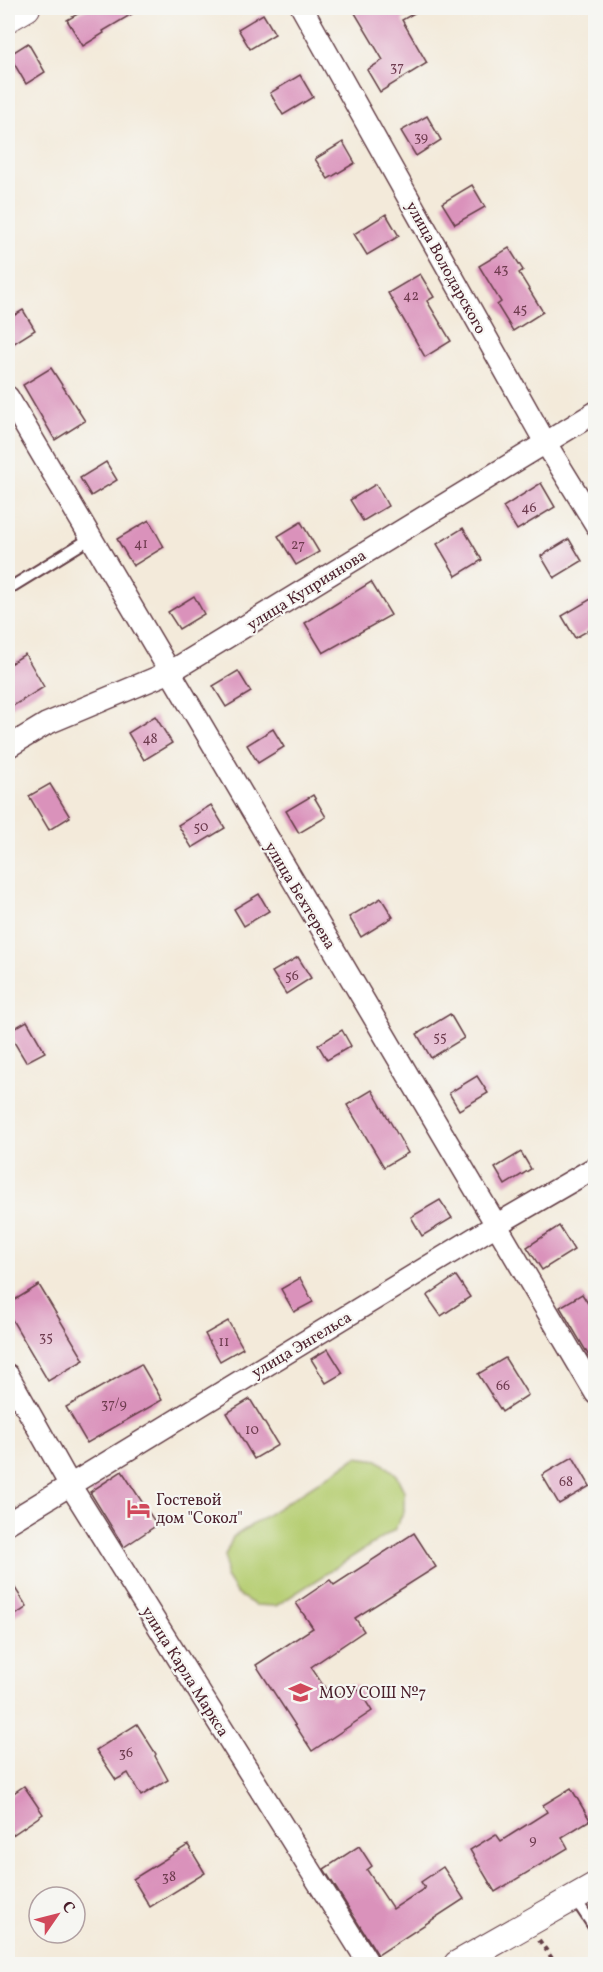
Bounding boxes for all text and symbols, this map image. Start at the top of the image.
house number: 37 [390,58,404,77]
house number: 39 [414,128,428,147]
street label: улица Володарского [400,198,491,338]
house number: 43 [494,260,508,279]
house number: 42 [403,287,419,306]
house number: 45 [513,300,527,319]
house number: 46 [521,499,537,518]
house number: 41 [134,535,148,554]
house number: 27 [291,536,305,555]
street label: улица Куприянова [243,545,371,636]
house number: 48 [142,730,158,749]
house number: 50 [194,818,208,837]
street label: улица Бехтерева [258,838,340,954]
house number: 56 [285,967,299,986]
house number: 55 [433,1028,447,1047]
street label: улица Энгельса [248,1307,356,1384]
house number: 35 [39,1328,53,1347]
house number: 11 [219,1333,229,1352]
house number: 66 [496,1377,510,1396]
house number: 37/9 [101,1395,127,1414]
house number: 10 [245,1421,259,1440]
house number: 68 [559,1473,573,1492]
place label: Гостевой дом "Сокол" [156,1490,243,1530]
hotel icon: Гостевой дом "Сокол" [125,1495,151,1521]
street label: улица Карла Маркса [135,1603,233,1742]
school or university icon: МОУ СОШ №7 [288,1679,314,1705]
place label: МОУ СОШ №7 [319,1683,427,1705]
house number: 36 [119,1744,133,1763]
house number: 9 [529,1831,537,1850]
house number: 38 [162,1868,176,1887]
north arrow [27,1885,87,1945]
text: С [56,1897,80,1918]

